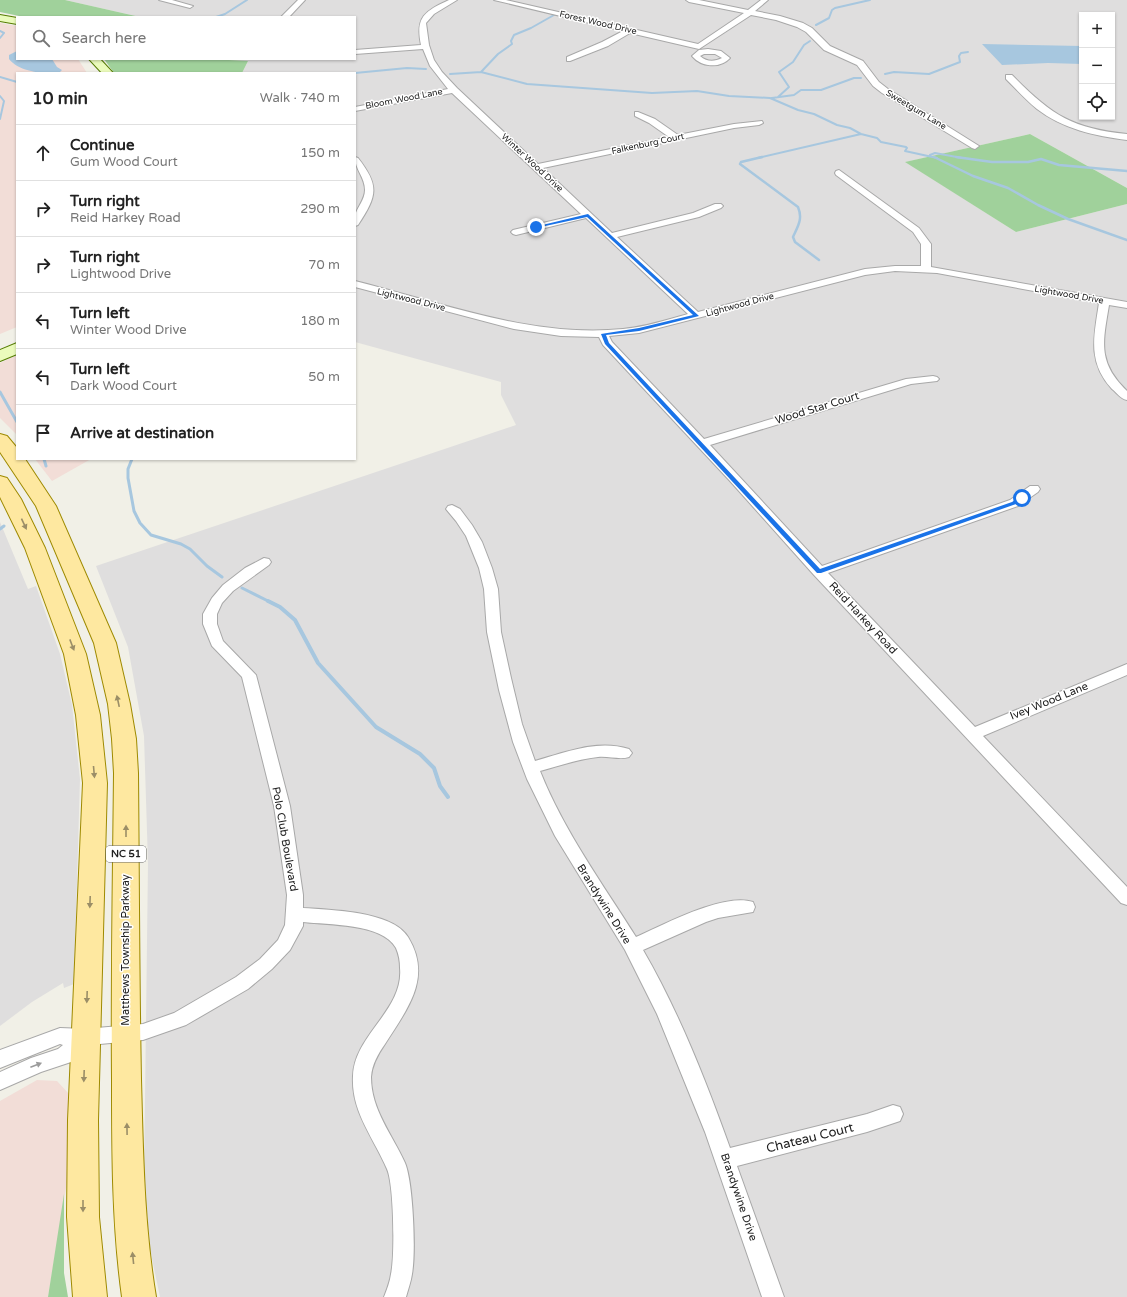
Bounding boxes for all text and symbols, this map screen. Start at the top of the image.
street label: Forest Wood Drive [558,9,638,37]
map controls [1079,12,1115,120]
button: + [1079,12,1115,48]
search box [16,16,356,60]
icon: search [30,27,52,49]
text: Search here [62,29,146,47]
button: − [1079,48,1115,84]
button: locate [1079,84,1115,120]
street label: Bloom Wood Lane [364,86,444,112]
text: 10 min [32,88,88,109]
street label: Sweetgum Lane [884,88,948,132]
text: Walk · 740 m [260,90,340,106]
street label: Winter Wood Drive [499,131,565,195]
street label: Falkenburg Court [611,131,686,157]
text: Continue [70,136,134,154]
icon: ahead [32,142,54,164]
text: 150 m [300,145,340,161]
text: Gum Wood Court [70,154,178,170]
text: Turn right [70,192,140,210]
icon: right [32,198,54,220]
text: 290 m [300,201,340,217]
text: Reid Harkey Road [70,210,181,226]
route end [527,218,545,236]
text: Turn right [70,248,140,266]
icon: right [32,254,54,276]
text: 70 m [308,257,340,273]
text: Lightwood Drive [70,266,171,282]
street label: Lightwood Drive [1034,283,1104,307]
street label: Lightwood Drive [376,286,446,314]
street label: Lightwood Drive [705,291,775,319]
text: Turn left [70,304,130,322]
icon: left [32,310,54,332]
text: 180 m [300,313,340,329]
text: Winter Wood Drive [70,322,187,338]
text: Turn left [70,360,130,378]
icon: left [32,366,54,388]
text: 50 m [308,369,340,385]
text: Dark Wood Court [70,378,177,394]
street label: Wood Star Court [773,389,861,427]
icon: arrive [32,422,54,444]
text: Arrive at destination [70,424,214,442]
route start [1013,489,1031,507]
one-way arrow [21,518,27,530]
street label: Reid Harkey Road [826,579,900,657]
one-way arrow [69,639,75,651]
street label: Ivey Wood Lane [1008,679,1090,723]
one-way arrow [115,695,121,707]
one-way arrow [90,766,97,778]
street label: Polo Club Boulevard [269,786,301,892]
one-way arrow [123,824,129,837]
road number: NC 51 [106,846,146,862]
street label: Brandywine Drive [574,862,634,946]
street label: Matthews Township Parkway [119,874,132,1026]
one-way arrow [87,896,94,908]
one-way arrow [83,991,90,1003]
one-way arrow [30,1062,42,1068]
one-way arrow [81,1070,87,1083]
street label: Chateau Court [765,1119,855,1157]
one-way arrow [124,1122,130,1135]
street label: Brandywine Drive [718,1151,760,1243]
one-way arrow [80,1200,86,1213]
one-way arrow [130,1252,137,1265]

